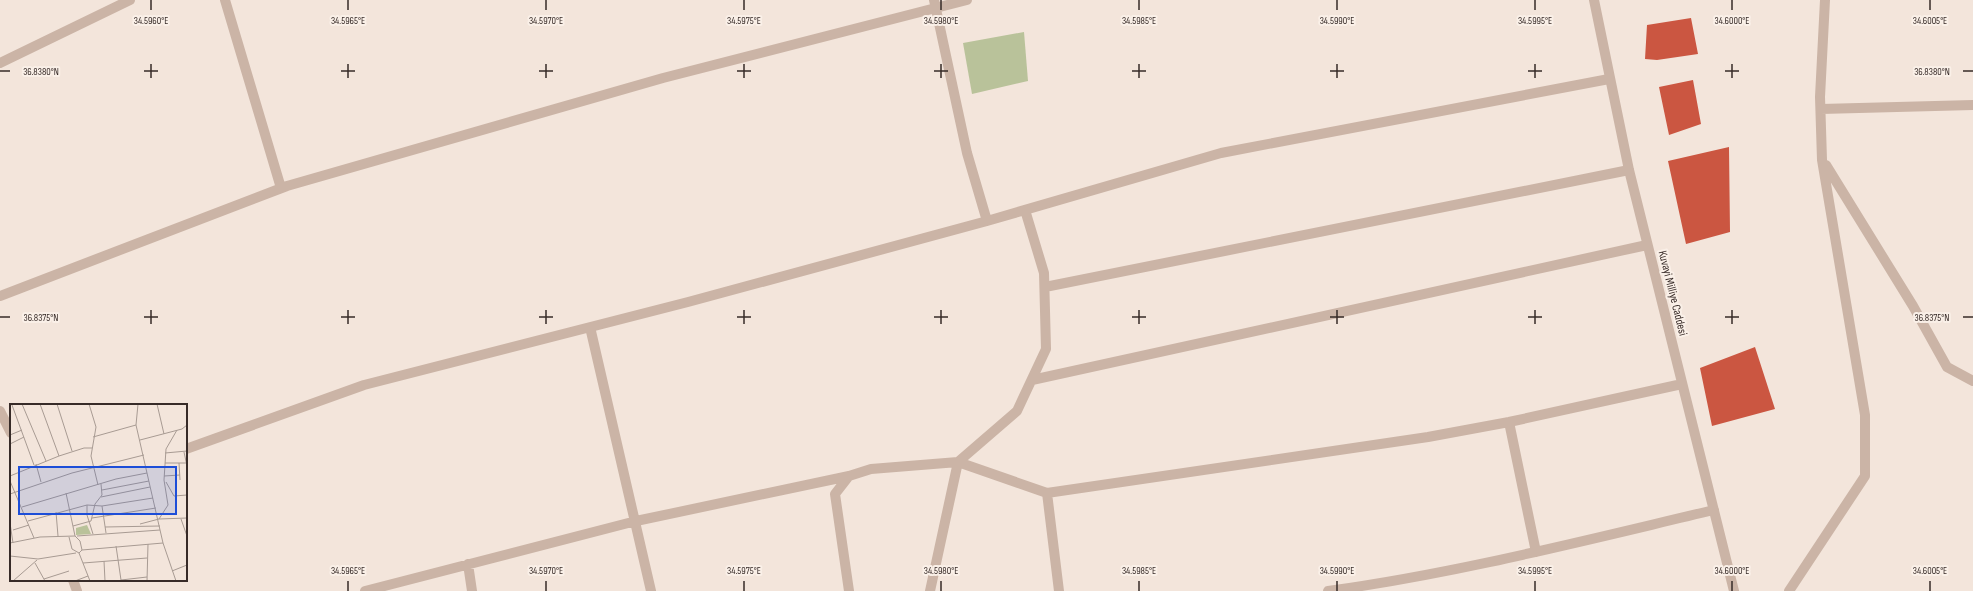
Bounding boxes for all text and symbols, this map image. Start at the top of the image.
text: 34.5960°E [134,15,168,27]
text: 34.5965°E [331,15,365,27]
text: 34.5970°E [529,15,563,27]
text: 34.5975°E [727,15,761,27]
text: 34.5980°E [924,15,958,27]
text: 34.5985°E [1122,15,1156,27]
text: 34.5990°E [1320,15,1354,27]
text: 34.5995°E [1518,15,1552,27]
text: 34.6000°E [1715,15,1749,27]
text: 34.6005°E [1913,15,1947,27]
text: 36.8380°N [23,66,59,78]
text: 36.8380°N [1914,66,1950,78]
street label: Kuvayi Milliye Caddesi [1655,249,1690,337]
text: 36.8375°N [24,312,58,324]
text: 36.8375°N [1915,312,1949,324]
inset map [10,404,187,581]
text: 34.5965°E [331,565,365,577]
text: 34.5970°E [529,565,563,577]
text: 34.5975°E [727,565,761,577]
text: 34.5980°E [924,565,958,577]
text: 34.5985°E [1122,565,1156,577]
text: 34.5990°E [1320,565,1354,577]
text: 34.5995°E [1518,565,1552,577]
text: 34.6000°E [1715,565,1749,577]
text: 34.6005°E [1913,565,1947,577]

